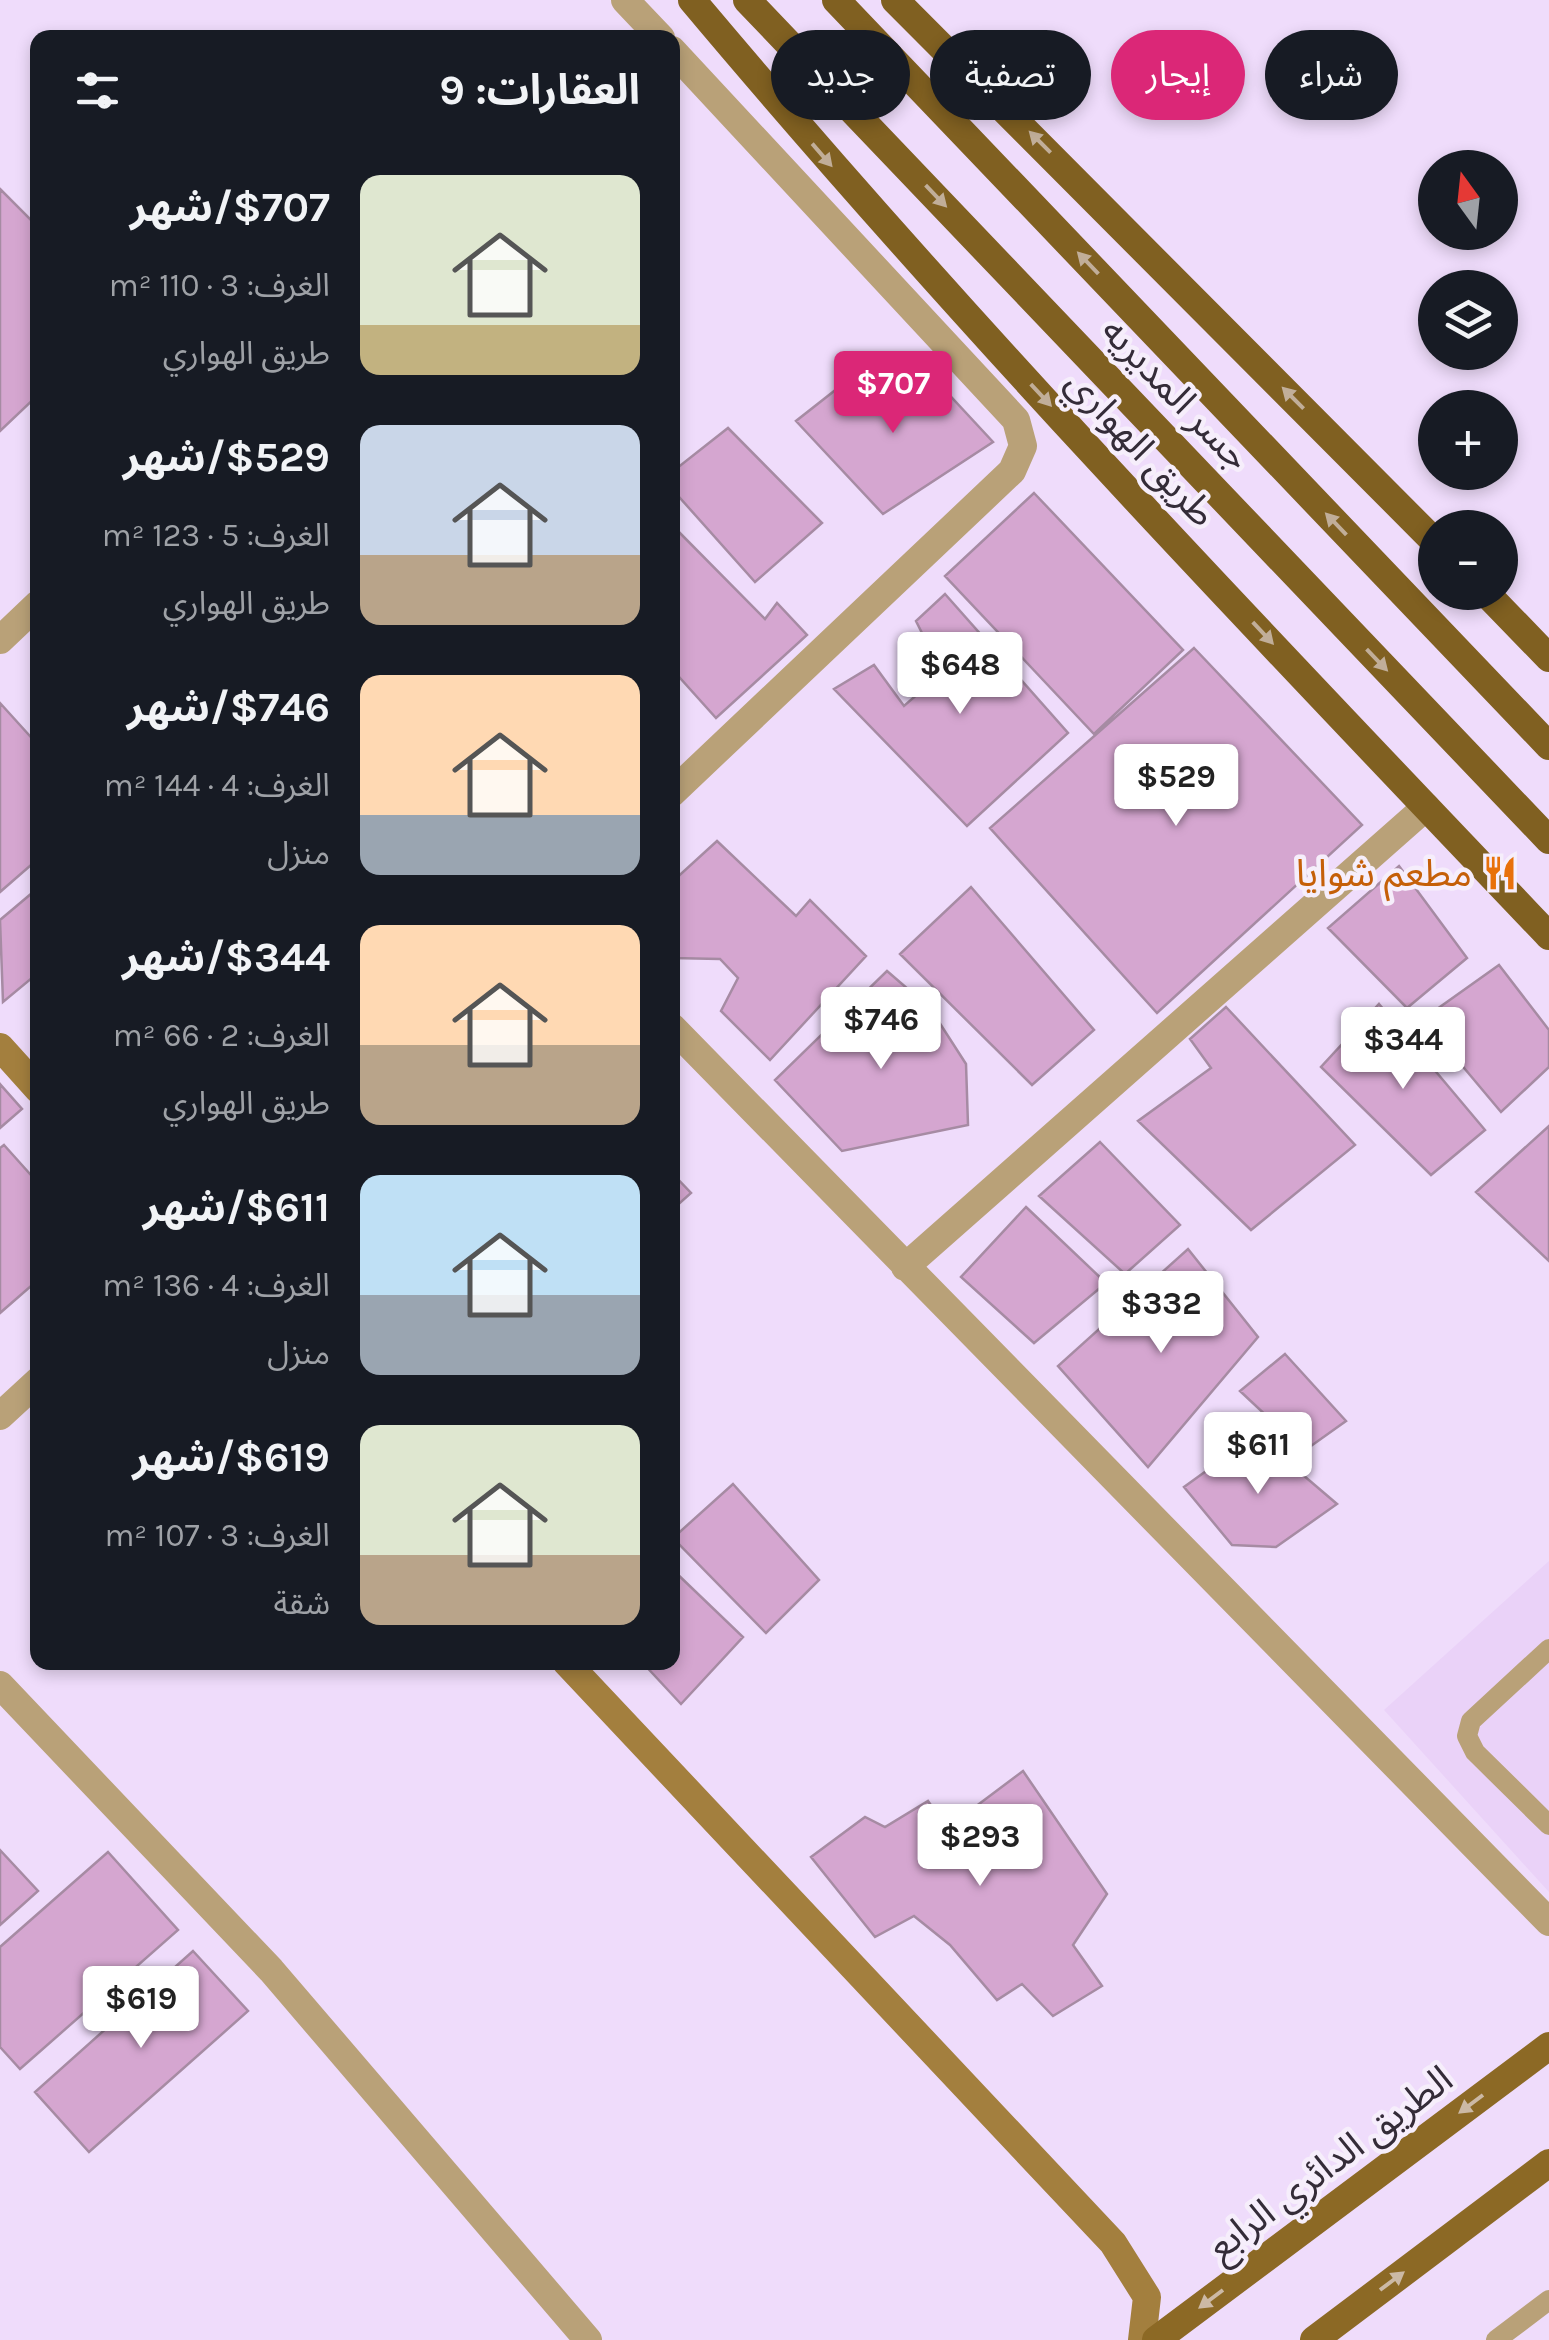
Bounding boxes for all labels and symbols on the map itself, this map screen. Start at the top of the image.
one-way arrow [1028,131,1052,154]
one-way arrow [811,142,833,167]
north arrow [1418,150,1518,250]
one-way arrow [924,184,947,208]
one-way arrow [1077,252,1100,276]
street label: جسر المديريه [1092,308,1260,480]
pin: $707 [834,351,952,436]
street label: طريق الهواري [1053,360,1225,540]
one-way arrow [1029,383,1052,407]
one-way arrow [1282,386,1305,410]
one-way arrow [1325,512,1349,536]
one-way arrow [1251,620,1273,645]
pin: $648 [901,632,1019,717]
one-way arrow [1365,647,1388,671]
pin: $529 [1117,744,1235,829]
place label: مطعم شوايا [1296,851,1472,902]
restaurant icon: مطعم شوايا [1481,854,1519,892]
pin: $746 [822,987,940,1072]
pin: $344 [1344,1007,1462,1092]
pin: $332 [1102,1271,1220,1356]
pin: $611 [1199,1412,1317,1497]
pin: $293 [921,1804,1039,1889]
pin: $619 [82,1966,200,2051]
street label: الطريق الدائري الرابع [1199,2056,1465,2274]
one-way arrow [1458,2094,1484,2114]
one-way arrow [1379,2272,1405,2292]
one-way arrow [1198,2289,1224,2309]

